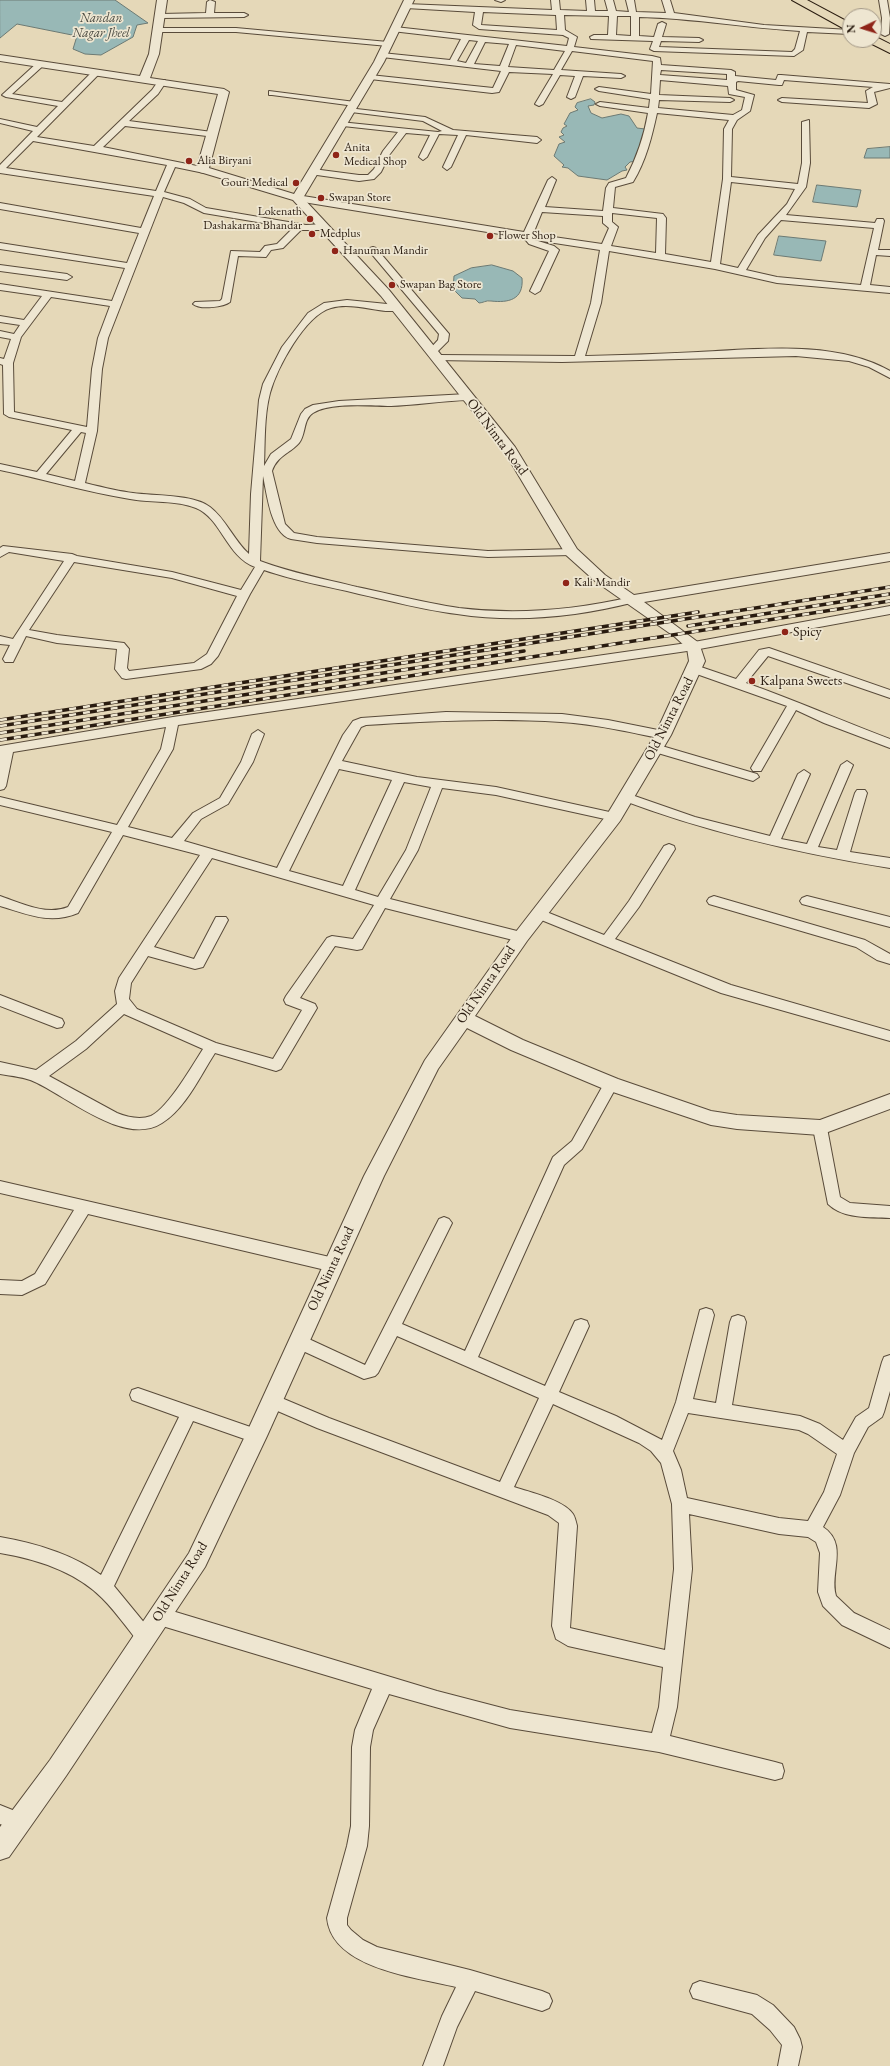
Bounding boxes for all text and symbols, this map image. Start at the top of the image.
north arrow [842,8,882,48]
water label: Nandan Nagar Jheel [72,10,130,41]
text: N [844,24,858,34]
place label: Anita Medical Shop [344,141,407,169]
marker: Anita Medical Shop [331,150,341,160]
place label: Alia Biryani [197,154,251,168]
marker: Alia Biryani [184,156,194,166]
place label: Gouri Medical [221,176,288,190]
marker: Gouri Medical [291,178,301,188]
place label: Swapan Store [329,191,391,205]
marker: Swapan Store [316,193,326,203]
place label: Lokenath Dashakarma Bhandar [203,205,302,233]
marker: Lokenath Dashakarma Bhandar [305,214,315,224]
place label: Medplus [320,227,360,241]
marker: Medplus [307,229,317,239]
place label: Flower Shop [498,229,556,243]
marker: Flower Shop [485,231,495,241]
place label: Hanuman Mandir [343,244,428,258]
marker: Hanuman Mandir [330,246,340,256]
place label: Swapan Bag Store [400,278,481,292]
marker: Swapan Bag Store [387,280,397,290]
street label: Old Nimta Road [463,395,531,479]
place label: Kali Mandir [574,576,630,590]
marker: Kali Mandir [561,578,571,588]
place label: Spicy [793,624,822,640]
marker: Spicy [780,627,790,637]
place label: Kalpana Sweets [760,673,842,689]
street label: Old Nimta Road [641,674,697,764]
marker: Kalpana Sweets [747,676,757,686]
street label: Old Nimta Road [453,943,519,1027]
street label: Old Nimta Road [304,1224,358,1314]
street label: Old Nimta Road [149,1539,211,1625]

